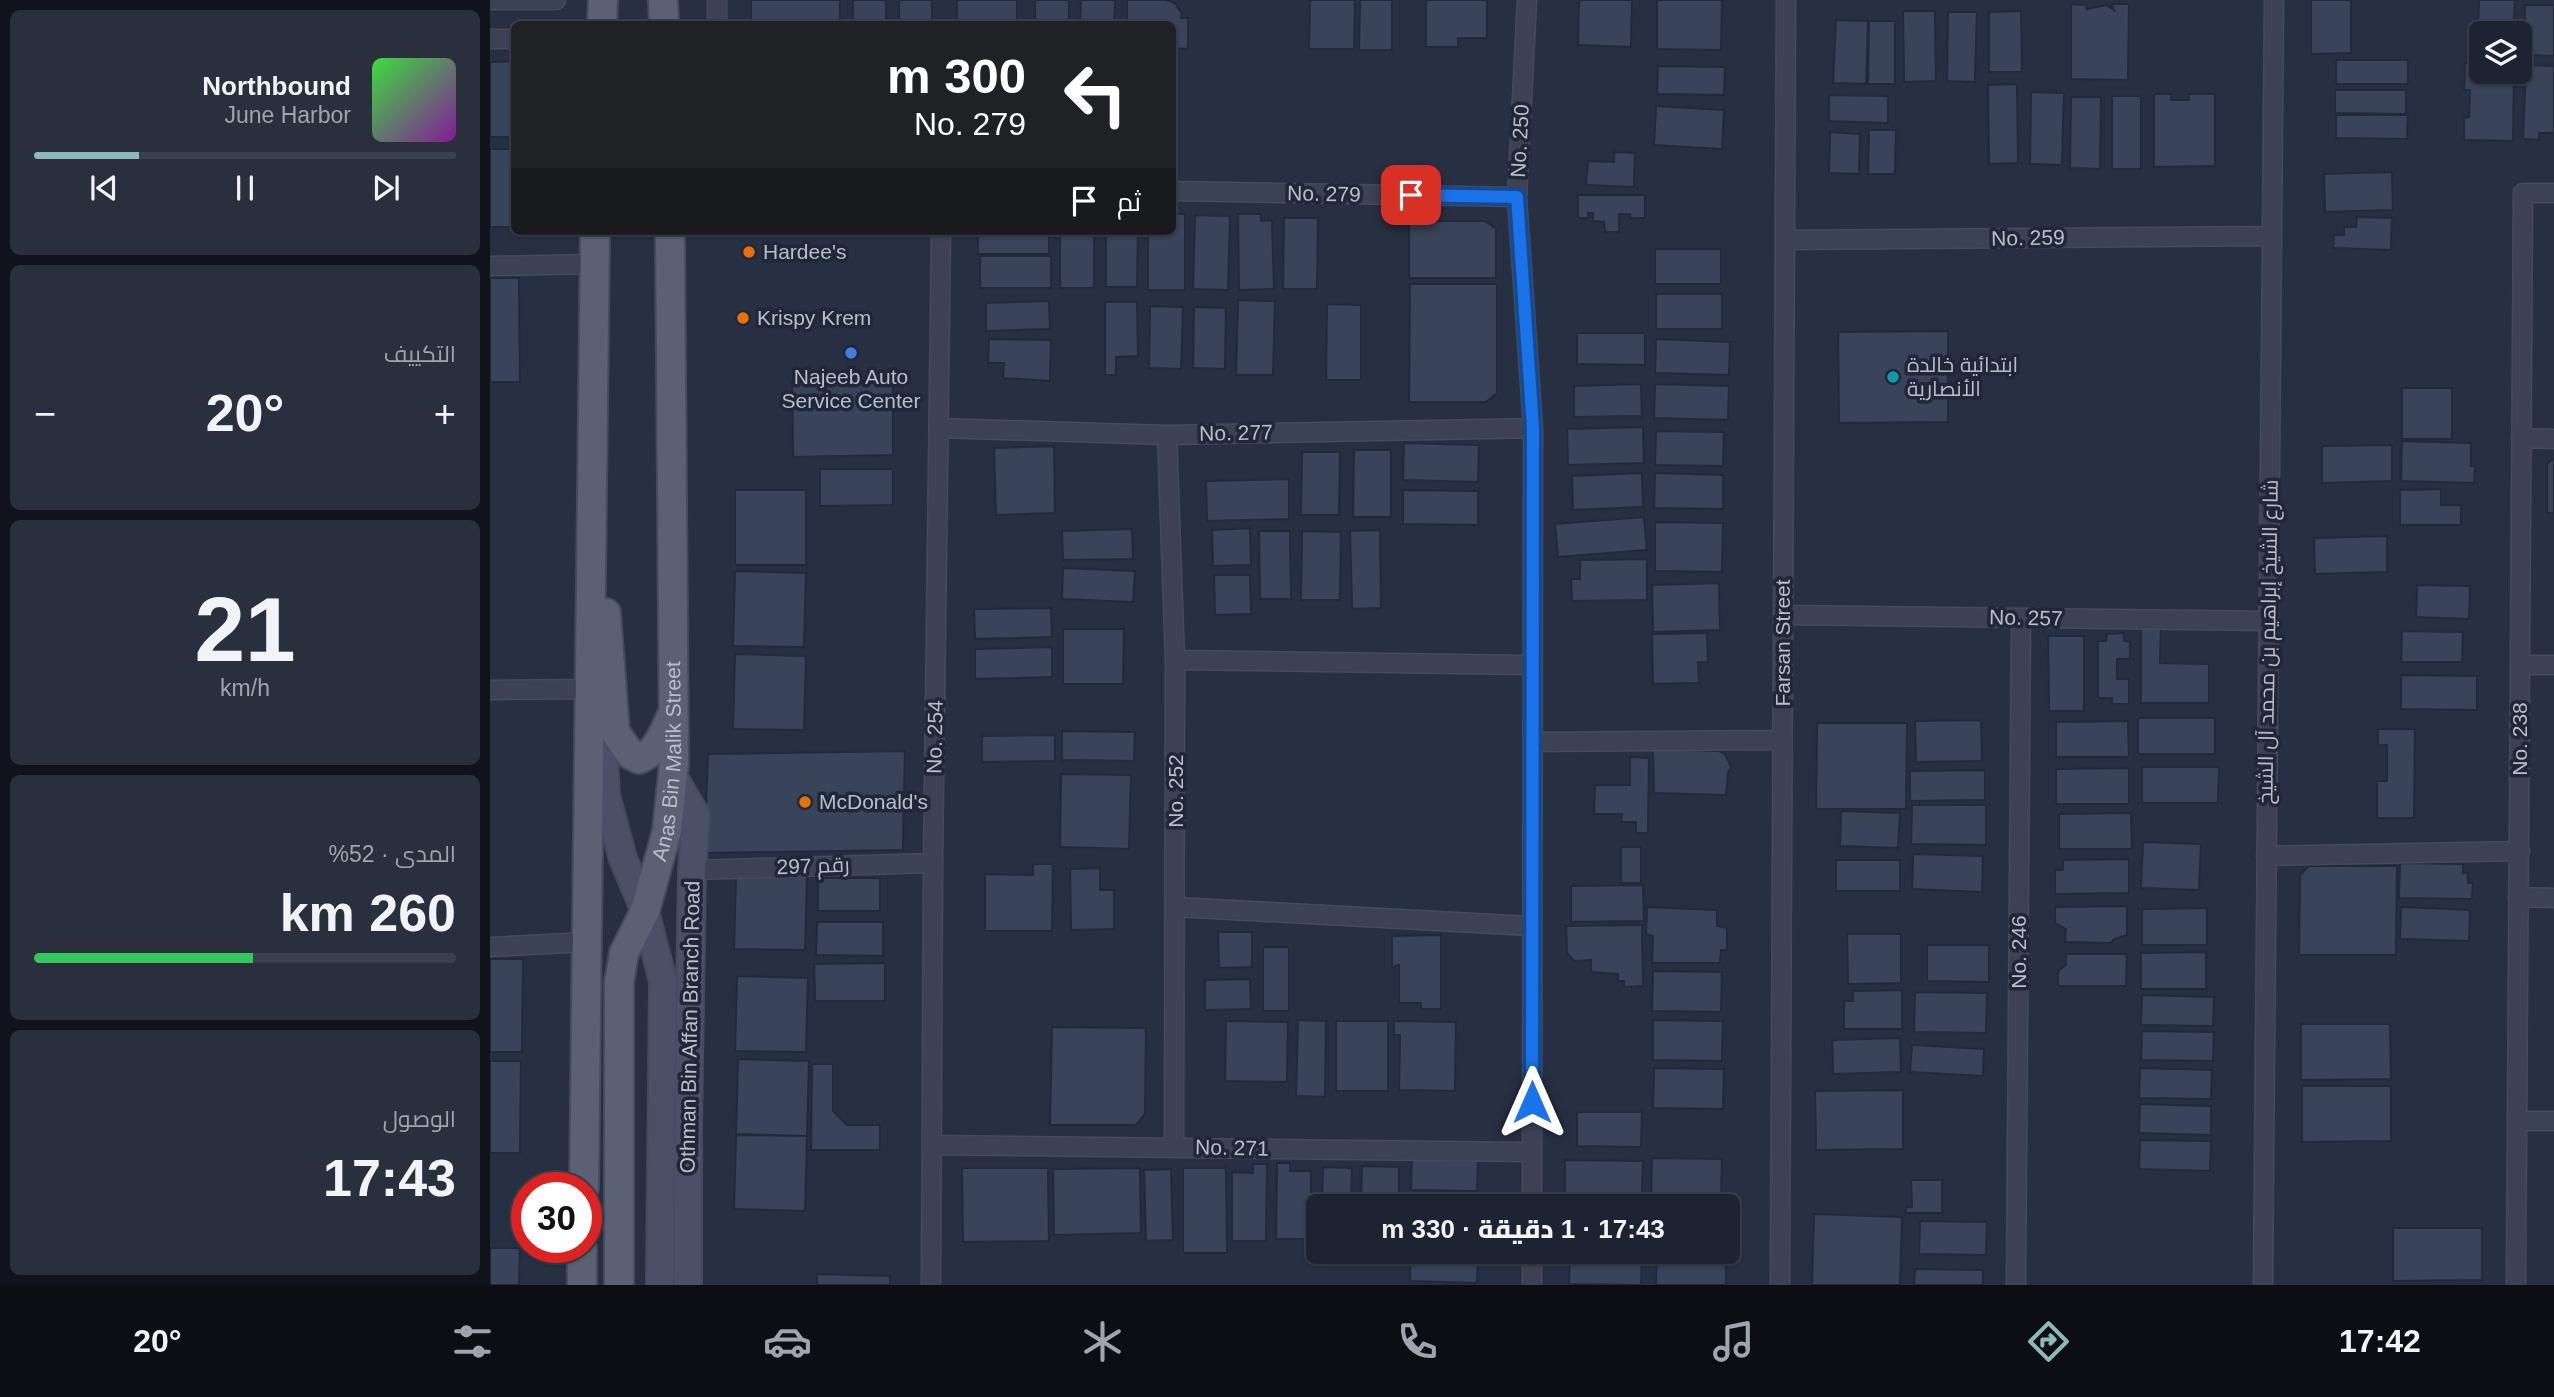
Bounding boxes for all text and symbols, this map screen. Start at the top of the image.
map controls [2469,21,2532,84]
button: layers [2469,21,2532,84]
text: 300 m [887,49,1026,103]
icon: left [1050,49,1141,140]
text: Northbound [202,71,351,101]
text: June Harbor [224,102,351,128]
street label: No. 250 [1506,104,1533,178]
text: No. 279 [914,106,1026,142]
pin [1381,165,1441,225]
icon: previous [85,169,123,207]
icon: pause [226,169,264,207]
icon: next [367,169,405,207]
icon: arrive [1392,176,1430,214]
street label: No. 279 [1287,181,1361,206]
icon: arrive [1065,182,1103,220]
text: ثم [1117,187,1141,217]
street label: No. 259 [1991,225,2065,250]
place label: Hardee's [763,240,846,263]
marker: Hardee's [741,244,757,260]
place label: Krispy Krem [757,306,871,329]
marker: Krispy Krem [735,310,751,326]
text: التكييف [384,341,456,367]
marker: Najeeb Auto Service Center [843,345,859,361]
place label: ابتدائية خالدة الأنصارية [1907,353,2018,401]
place label: Najeeb Auto Service Center [782,365,920,412]
marker: ابتدائية خالدة الأنصارية [1885,369,1901,385]
text: 20° [206,384,284,442]
text: − [34,393,56,435]
text: + [434,393,456,435]
street label: No. 277 [1199,420,1273,445]
street label: شارع الشيخ إبراهيم بن محمد آل الشيخ [2253,479,2285,805]
text: 21 [194,579,296,680]
street label: Farsan Street [1771,579,1794,707]
street label: No. 257 [1989,605,2063,630]
street label: Anas Bin Malik Street [647,661,686,864]
text: km/h [220,675,270,701]
street label: No. 254 [922,700,947,774]
street label: No. 238 [2508,702,2531,776]
street label: No. 252 [1164,754,1187,828]
place label: McDonald's [819,790,928,813]
marker: McDonald's [797,794,813,810]
text: المدى · 52% [329,841,456,867]
street label: رقم 297 [776,853,850,881]
street label: Othman Bin Affan Branch Road [675,880,704,1173]
text: 260 km [280,884,456,942]
street label: No. 246 [2007,915,2030,989]
position arrow [1495,1065,1569,1139]
text: الوصول [383,1106,456,1132]
street label: No. 271 [1195,1135,1269,1160]
text: 17:43 [323,1149,456,1207]
speed limit sign: 30 [511,1172,602,1263]
text: 17:43 · 1 دقيقة · 330 m [1381,1214,1665,1244]
icon: filters [448,1317,497,1366]
icon: car [763,1317,812,1366]
icon: climate [1078,1317,1127,1366]
icon: phone [1393,1317,1442,1366]
icon: music [1709,1317,1758,1366]
icon: directions [2024,1317,2073,1366]
text: 20° [133,1323,182,1359]
text: 17:42 [2339,1323,2421,1359]

